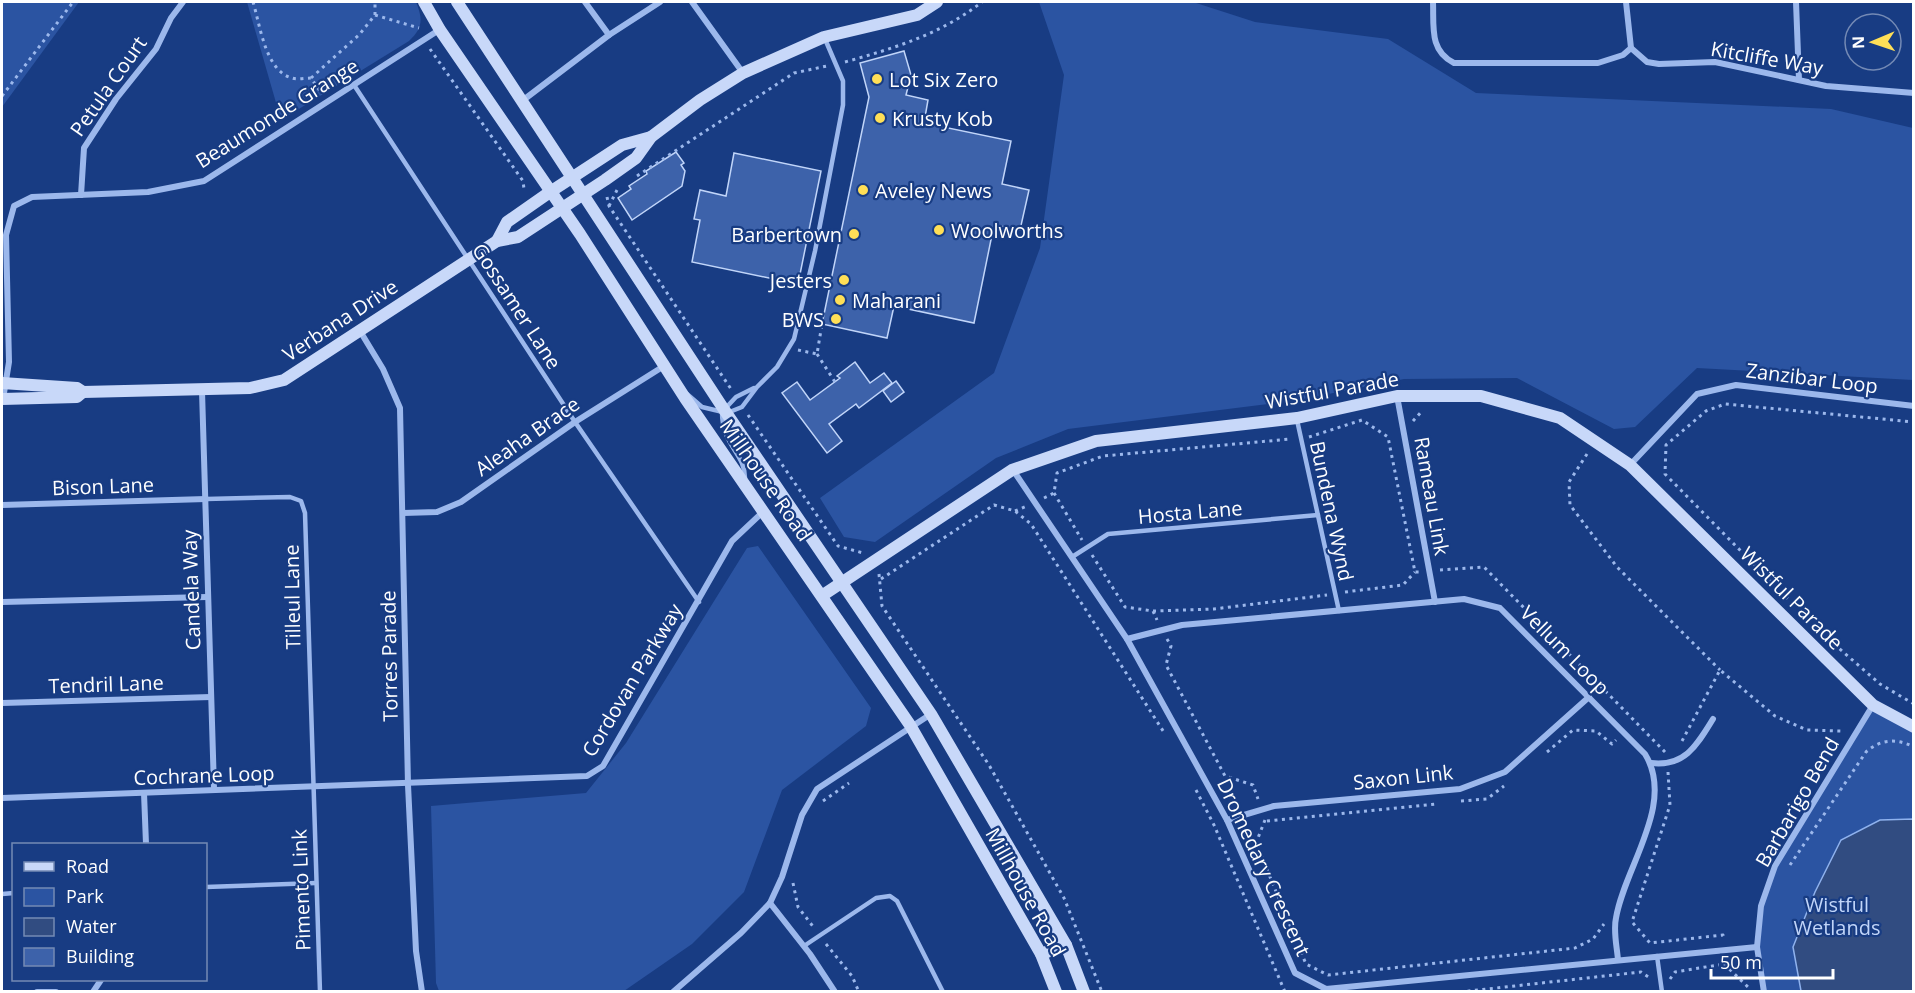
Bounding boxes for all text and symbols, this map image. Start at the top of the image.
north arrow [1843,12,1903,72]
street label: Petula Court [64,31,152,141]
street label: Kitcliffe Way [1709,35,1826,81]
text: N [1847,36,1869,49]
street label: Beaumonde Grange [190,52,364,174]
place label: Lot Six Zero [889,66,998,93]
marker: Lot Six Zero [870,72,884,86]
place label: Krusty Kob [892,105,993,132]
marker: Krusty Kob [873,111,887,125]
place label: Aveley News [875,177,992,204]
marker: Aveley News [856,183,870,197]
place label: Woolworths [951,217,1063,244]
place label: Barbertown [731,221,842,248]
marker: Woolworths [932,223,946,237]
marker: Barbertown [847,227,861,241]
street label: Gossamer Lane [466,238,568,374]
place label: Jesters [768,267,832,294]
street label: Verbana Drive [277,273,403,367]
marker: Jesters [837,273,851,287]
place label: Maharani [852,287,941,314]
marker: Maharani [833,293,847,307]
place label: BWS [782,306,824,333]
marker: BWS [829,312,843,326]
street label: Zanzibar Loop [1744,357,1880,399]
street label: Wistful Parade [1263,365,1401,415]
street label: Aleaha Brace [469,390,585,482]
street label: Millhouse Road [714,414,818,546]
street label: Rameau Link [1408,435,1456,558]
street label: Bundena Wynd [1304,439,1360,583]
street label: Bison Lane [52,471,154,501]
street label: Hosta Lane [1137,494,1243,530]
street label: Candela Way [175,528,207,651]
street label: Wistful Parade [1735,541,1849,655]
street label: Tilleul Lane [278,544,306,650]
street label: Torres Parade [374,590,404,722]
street label: Cordovan Parkway [576,598,689,762]
street label: Vellum Loop [1514,599,1616,701]
street label: Tendril Lane [48,668,164,700]
street label: Barbarigo Bend [1749,732,1845,872]
street label: Saxon Link [1352,758,1455,796]
street label: Cochrane Loop [133,759,275,791]
street label: Dromedary Crescent [1211,774,1317,960]
street label: Millhouse Road [979,823,1073,961]
street label: Pimento Link [285,828,317,951]
legend [12,843,207,981]
text: Road [66,854,109,878]
text: Park [66,884,104,908]
park label: Wistful Wetlands [1793,891,1881,941]
text: Water [66,914,117,938]
scale bar [1711,942,1832,980]
text: Building [66,944,134,968]
text: 50 m [1720,950,1762,974]

